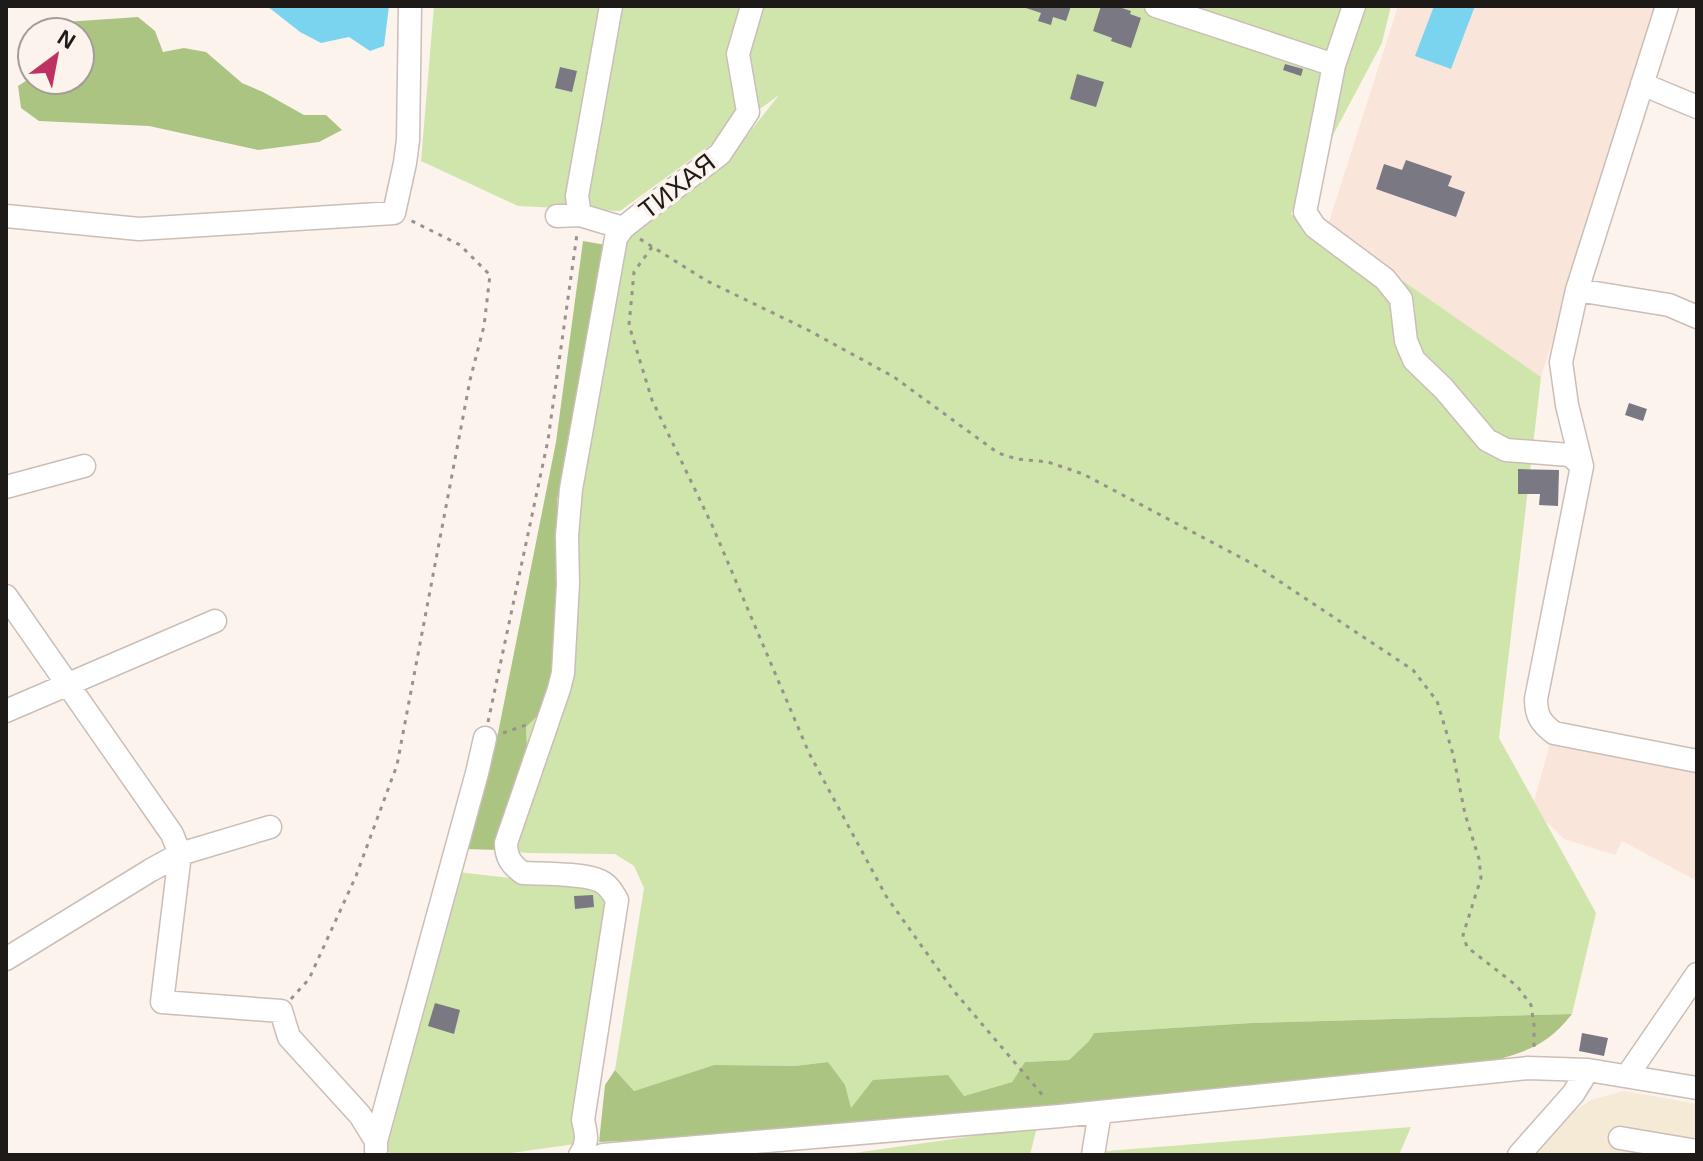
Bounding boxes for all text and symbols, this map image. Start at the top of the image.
north arrow [16,16,96,96]
text: N [53,25,80,54]
street label: ТИХАЯ [633,147,721,225]

